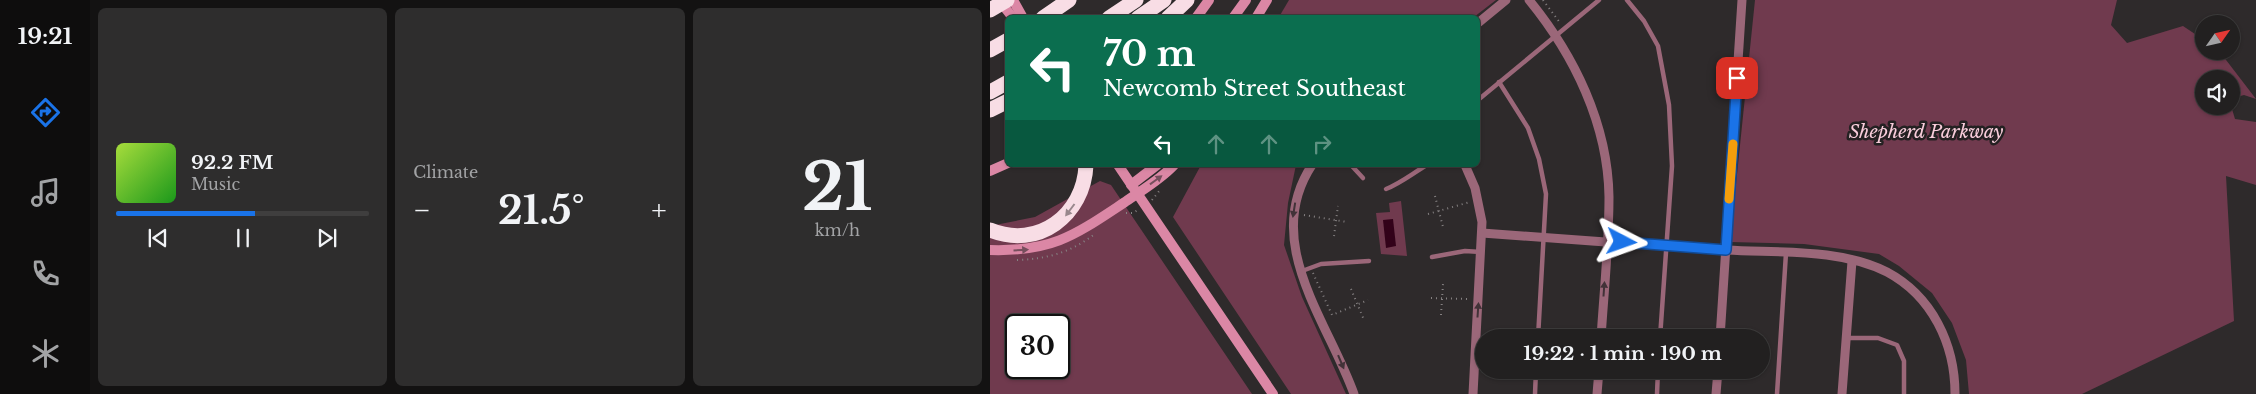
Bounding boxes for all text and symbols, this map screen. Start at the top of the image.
north arrow [2195,15,2240,60]
map controls [2195,15,2240,115]
text: 19:21 [18,23,72,50]
text: 70 m [1103,32,1196,75]
icon: left [1020,35,1085,100]
pin [1716,57,1758,99]
icon: arrive [1723,64,1751,92]
button: sound [2195,70,2240,115]
text: Newcomb Street Southeast [1103,75,1406,102]
icon: directions [28,95,63,130]
park label: Shepherd Parkway [1849,121,2004,143]
icon: left [1149,130,1177,158]
icon: ahead [1202,130,1230,158]
icon: ahead [1255,130,1283,158]
icon: right [1308,130,1336,158]
text: 21 [802,147,873,228]
text: 92.2 FM [191,151,273,174]
text: Climate [413,162,478,182]
text: Music [191,174,240,194]
icon: music [28,175,63,210]
one-way arrow [1149,175,1163,185]
text: 21.5° [498,187,584,234]
text: − [413,193,431,228]
text: + [651,193,667,228]
one-way arrow [1290,202,1298,218]
one-way arrow [1065,203,1075,217]
position arrow [1595,215,1647,267]
text: km/h [815,220,860,240]
icon: previous [144,224,172,252]
icon: pause [229,224,257,252]
icon: next [313,224,341,252]
one-way arrow [1013,245,1029,253]
icon: phone [28,256,63,291]
one-way arrow [1600,281,1608,297]
one-way arrow [1475,302,1483,318]
speed limit sign: 30 [1005,314,1070,379]
icon: climate [28,336,63,371]
text: 19:22 · 1 min · 190 m [1523,342,1722,365]
one-way arrow [1338,355,1345,370]

